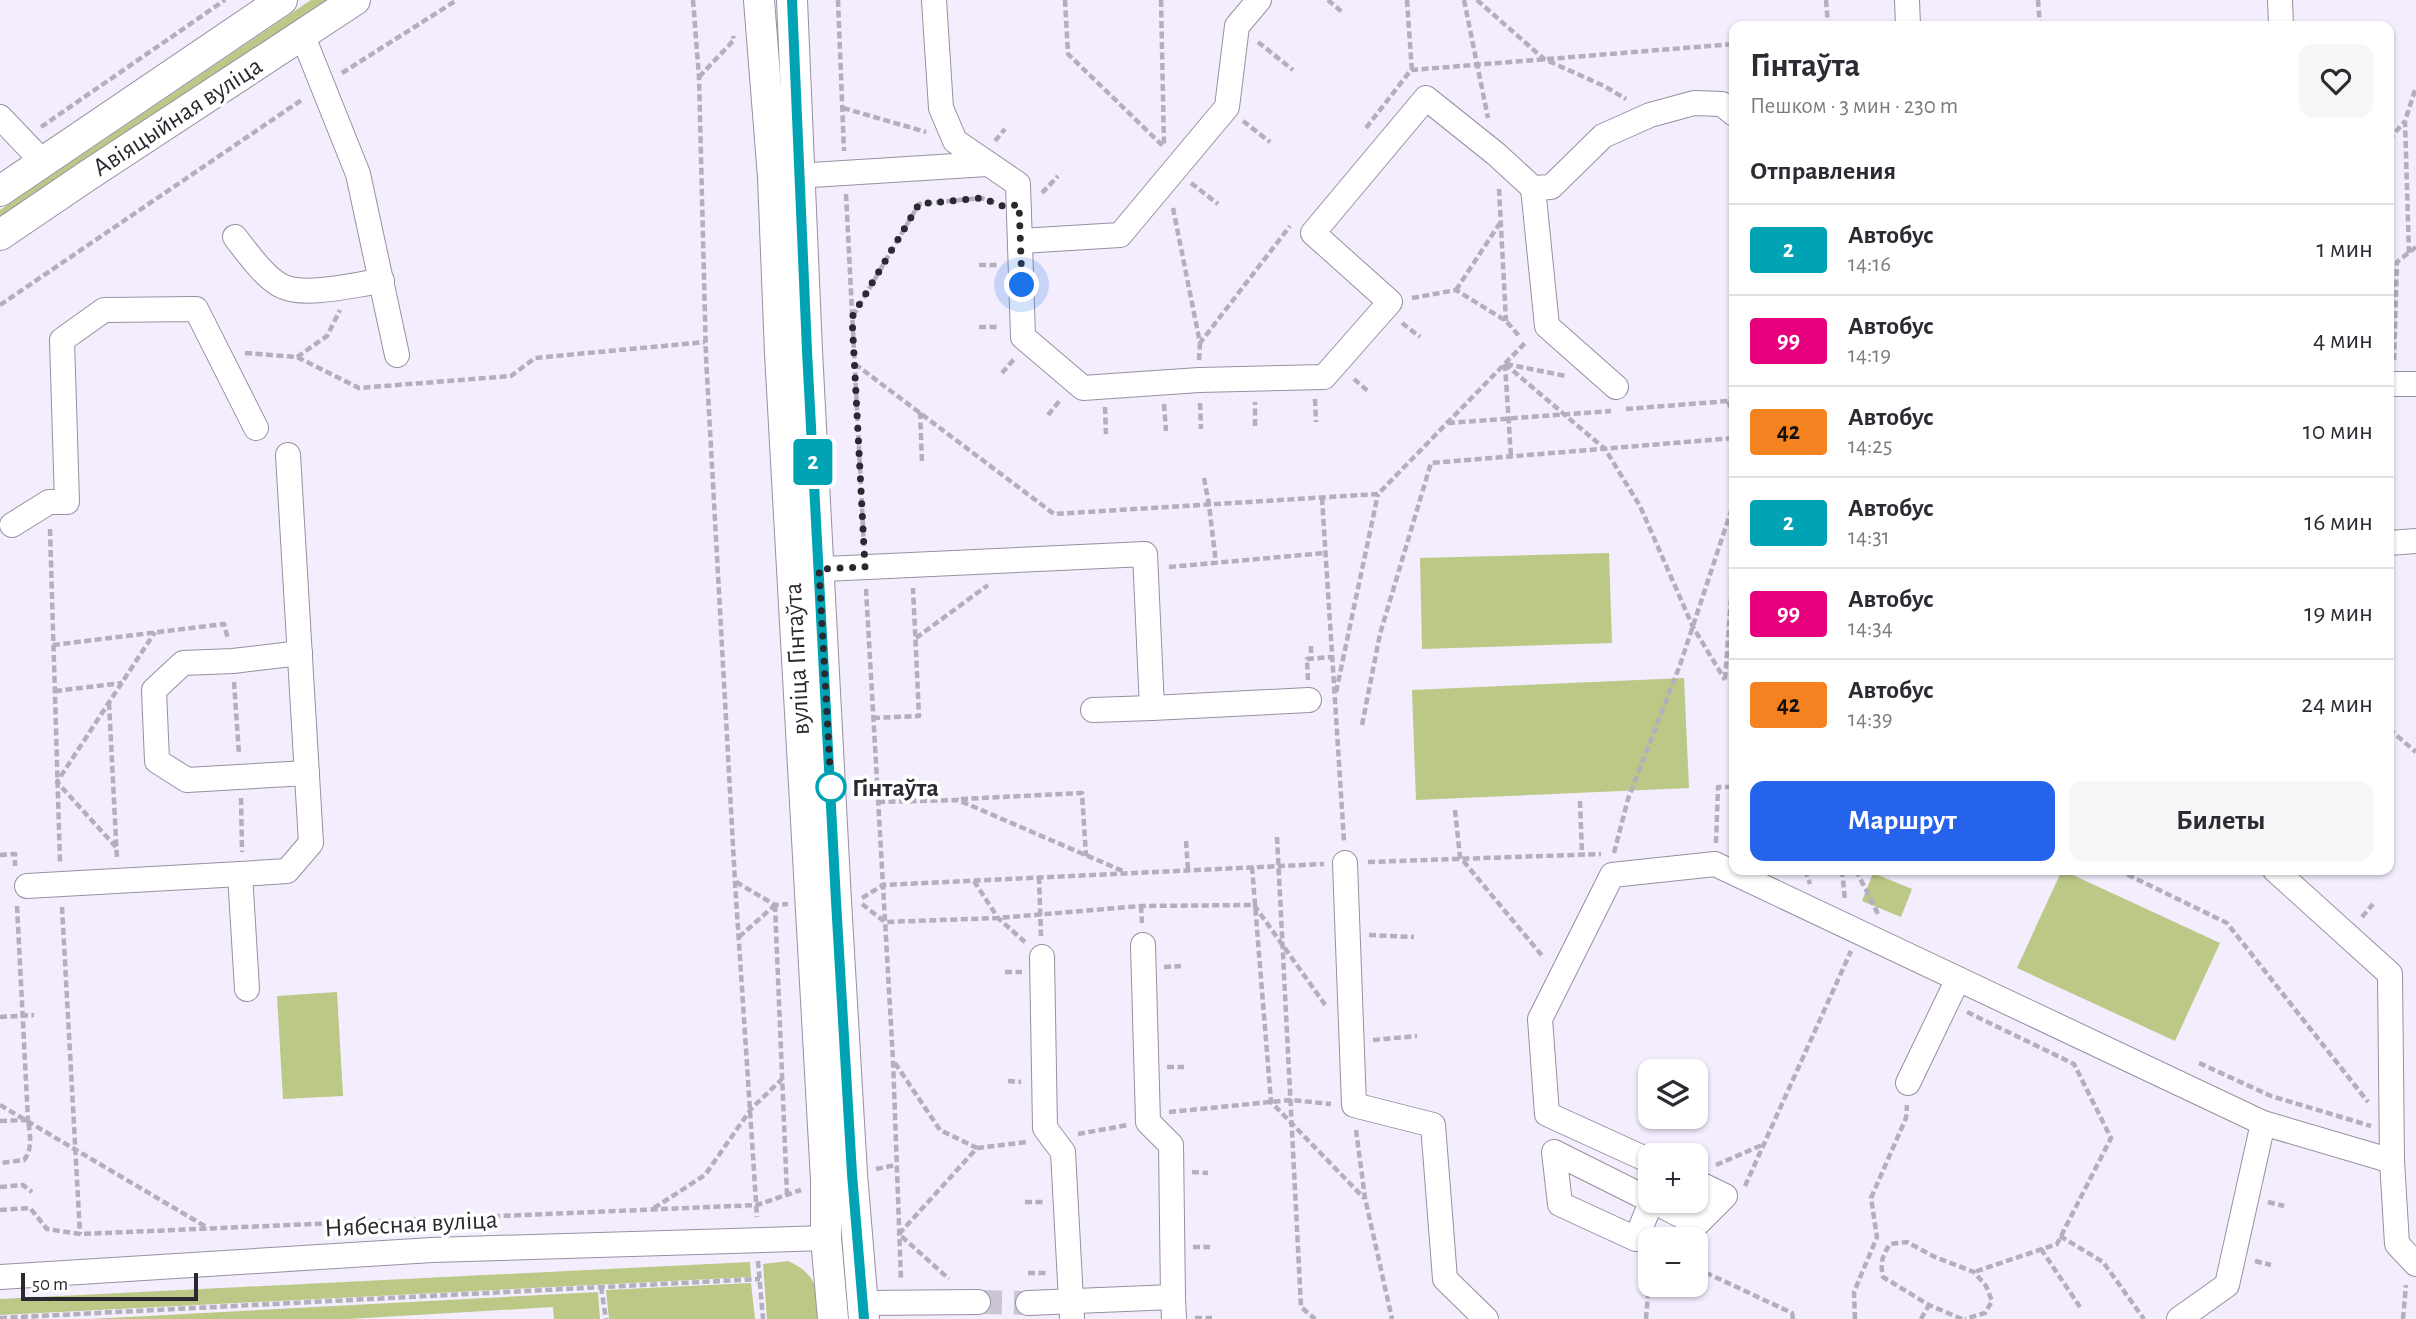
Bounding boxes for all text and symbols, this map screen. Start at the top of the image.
button: heart [2299,44,2373,118]
text: Гінтаўта [1750,50,1860,83]
street label: Авіяцыйная вуліца [88,52,267,181]
text: Пешком · 3 мин · 230 m [1750,95,1958,118]
text: Отправления [1750,158,1896,184]
text: Автобус [1848,222,1934,248]
text: 1 мин [2317,236,2373,262]
text: 2 [1783,238,1794,262]
text: 14:16 [1848,253,1891,276]
your location [1004,267,1039,302]
text: Автобус [1848,313,1934,339]
text: 4 мин [2313,327,2373,353]
text: 99 [1777,329,1800,353]
text: 14:19 [1848,344,1891,367]
text: Автобус [1848,404,1934,430]
text: 10 мин [2303,418,2373,444]
text: 42 [1777,420,1800,444]
text: 14:25 [1848,435,1892,458]
line badge: 2 [790,439,836,485]
text: 2 [807,450,819,474]
text: Автобус [1848,495,1934,521]
text: 16 мин [2304,509,2373,535]
text: 2 [1783,511,1794,535]
text: 14:31 [1848,526,1890,549]
street label: вуліца Гінтаўта [780,582,814,736]
text: Автобус [1848,586,1934,612]
text: 19 мин [2304,600,2373,626]
text: 99 [1777,602,1800,626]
text: 14:34 [1848,617,1893,640]
text: Автобус [1848,677,1934,703]
text: 24 мин [2301,691,2373,717]
text: 42 [1777,693,1800,717]
text: 14:39 [1848,708,1893,731]
marker: Гінтаўта [816,772,846,802]
place label: Гінтаўта [852,775,939,801]
button: Маршрут [1750,781,2055,861]
button: Билеты [2069,781,2373,861]
map controls [1638,1059,1708,1297]
button: layers [1638,1059,1708,1129]
button: + [1638,1143,1708,1213]
street label: Нябесная вуліца [324,1206,499,1242]
button: − [1638,1227,1708,1297]
scale bar [21,1270,198,1302]
text: 50 m [32,1275,68,1294]

